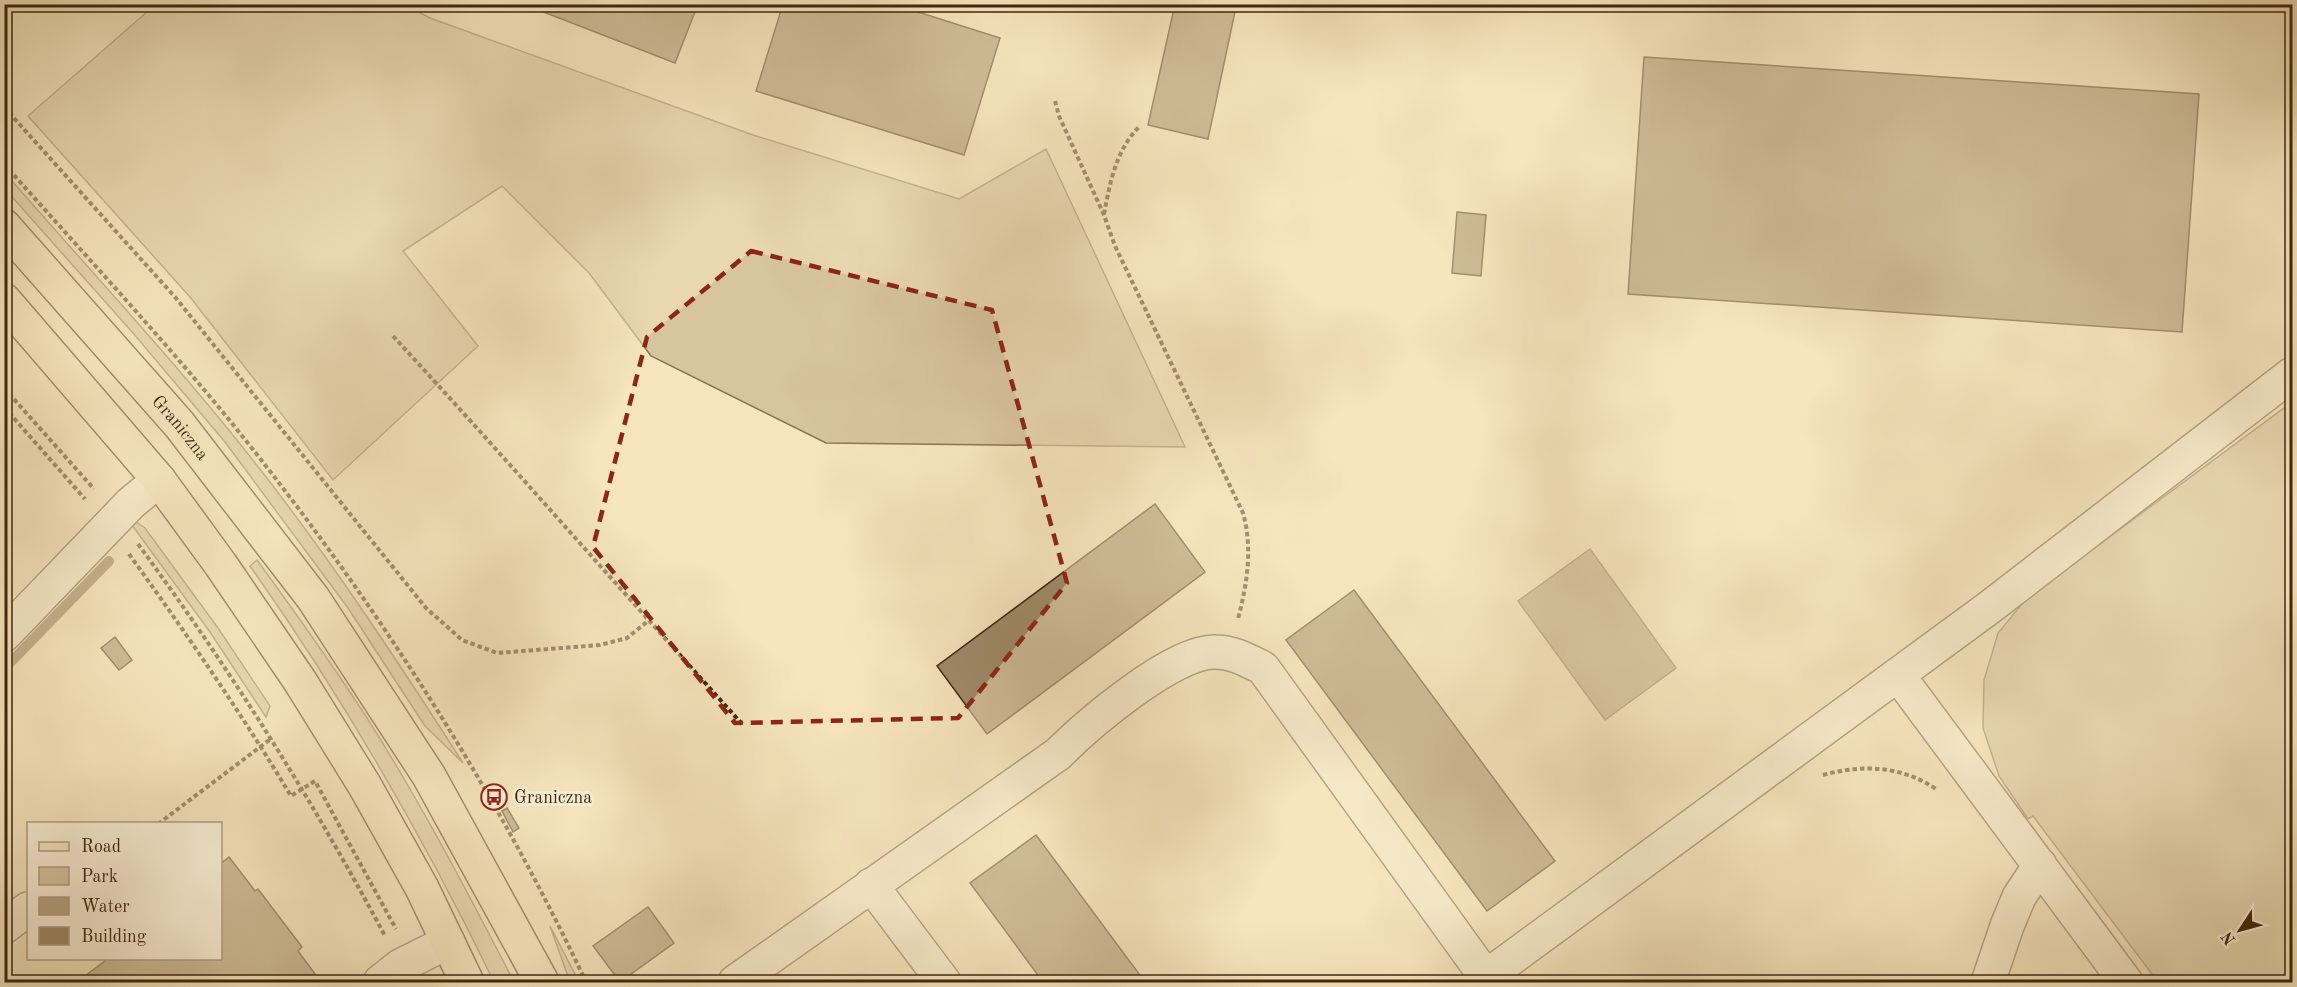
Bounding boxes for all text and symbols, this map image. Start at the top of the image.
street label: Graniczna [148,392,212,464]
bus stop icon: Graniczna [479,782,509,812]
place label: Graniczna [514,789,592,807]
legend [27,822,222,960]
text: Road [81,838,121,856]
text: Park [81,868,118,886]
text: Water [81,898,130,916]
north arrow [2210,900,2270,960]
text: N [2219,927,2240,947]
text: Building [81,928,147,946]

